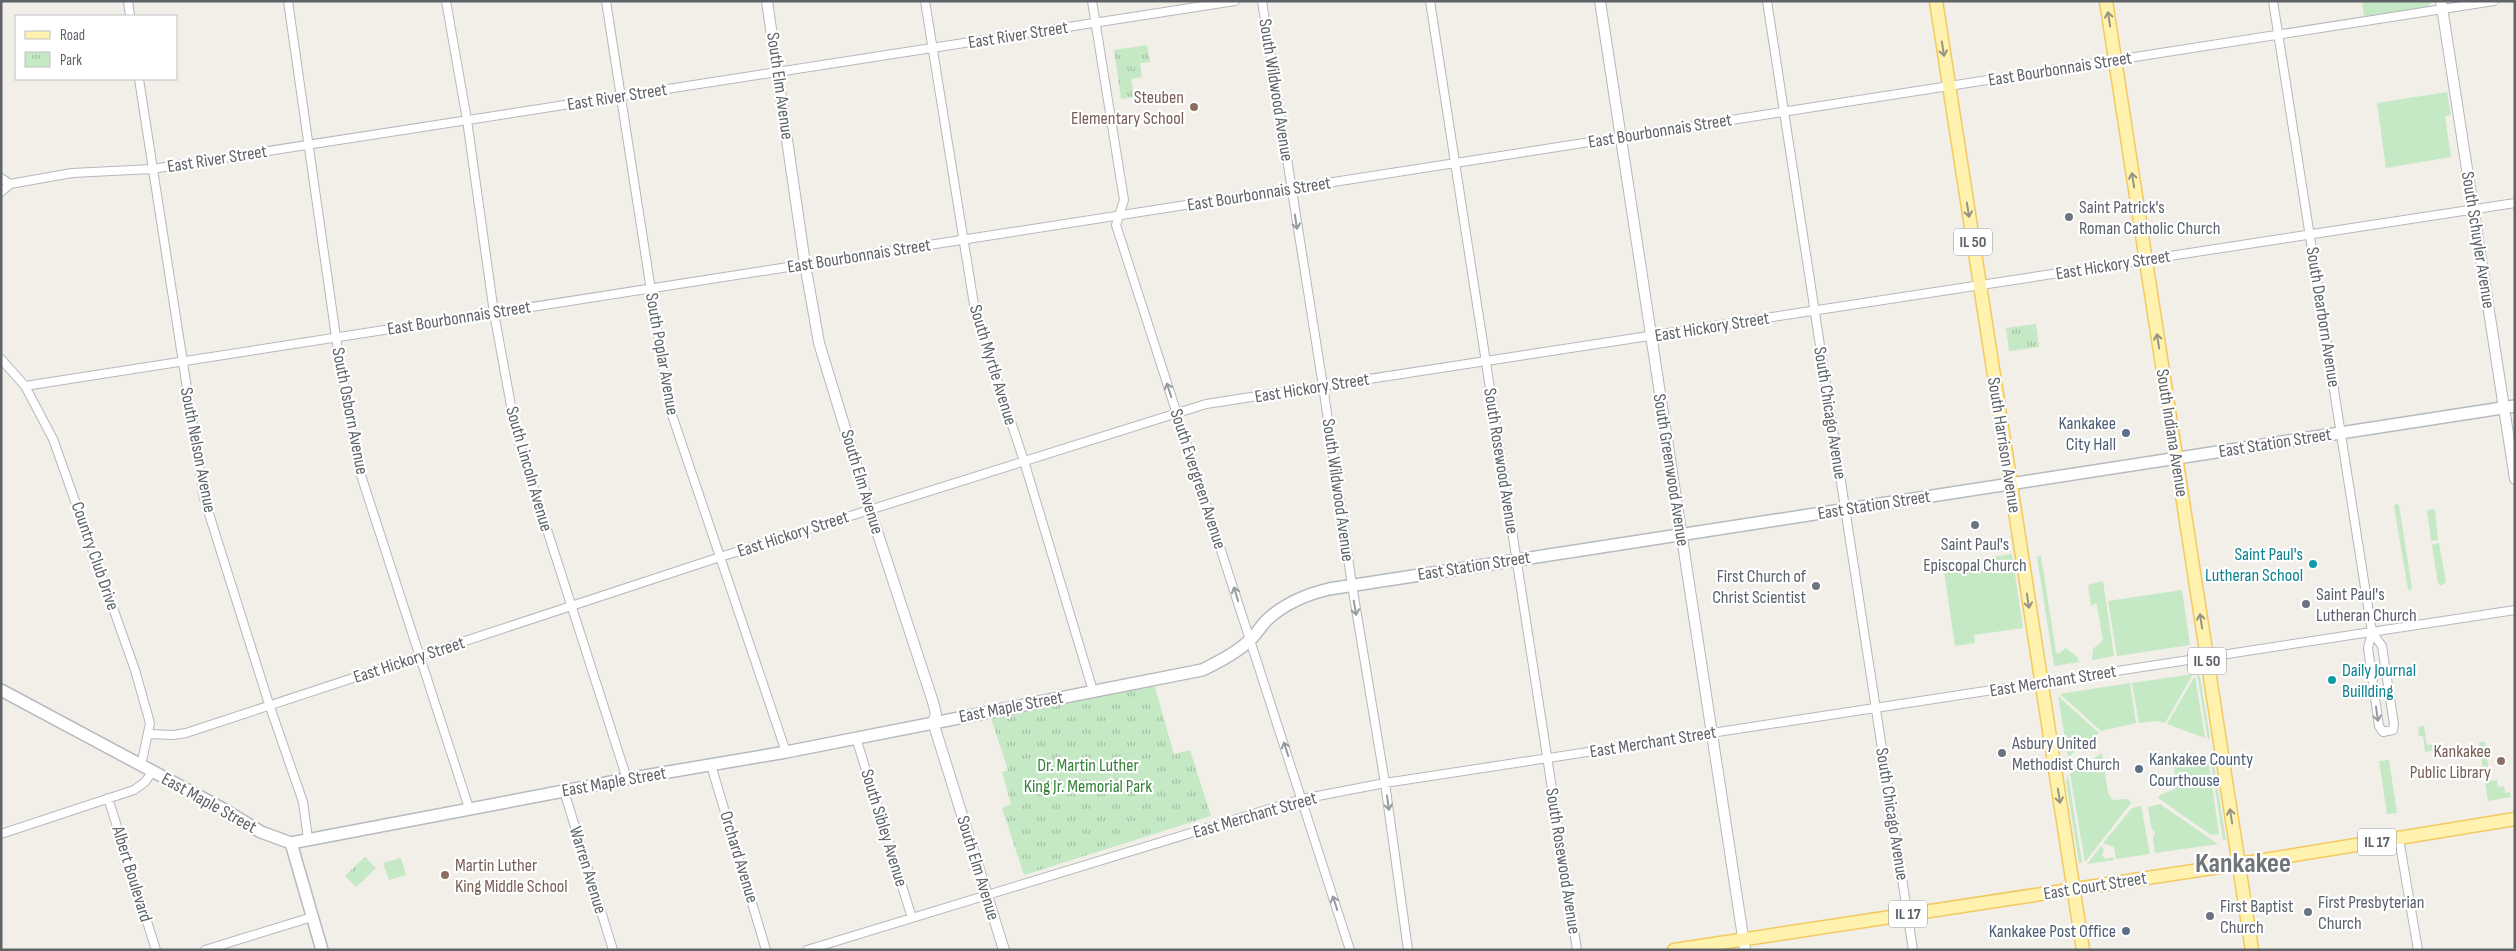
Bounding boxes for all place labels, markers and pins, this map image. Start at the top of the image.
place label: Steuben Elementary School [1071,87,1184,129]
marker: Steuben Elementary School [1188,101,1200,113]
place label: Saint Patrick's Roman Catholic Church [2079,197,2221,239]
marker: Saint Patrick's Roman Catholic Church [2063,211,2075,223]
place label: Kankakee City Hall [2058,413,2116,455]
marker: Kankakee City Hall [2120,427,2132,439]
marker: Saint Paul's Episcopal Church [1969,519,1981,531]
place label: Saint Paul's Episcopal Church [1923,534,2027,576]
place label: Saint Paul's Lutheran School [2205,544,2303,586]
marker: Saint Paul's Lutheran School [2307,558,2319,570]
place label: First Church of Christ Scientist [1712,566,1807,608]
marker: First Church of Christ Scientist [1810,580,1822,592]
place label: Saint Paul's Lutheran Church [2316,584,2417,626]
marker: Saint Paul's Lutheran Church [2300,598,2312,610]
place label: Daily Journal Buillding [2342,660,2416,702]
marker: Daily Journal Buillding [2326,674,2338,686]
place label: Asbury United Methodist Church [2011,733,2120,775]
place label: Kankakee Public Library [2410,741,2491,783]
marker: Asbury United Methodist Church [1996,747,2008,759]
place label: Kankakee County Courthouse [2149,749,2253,791]
marker: Kankakee Public Library [2495,755,2507,767]
marker: Kankakee County Courthouse [2133,763,2145,775]
place label: Martin Luther King Middle School [455,855,568,897]
marker: Martin Luther King Middle School [439,869,451,881]
place label: First Presbyterian Church [2318,892,2424,934]
place label: First Baptist Church [2220,896,2294,938]
marker: First Presbyterian Church [2302,906,2314,918]
marker: First Baptist Church [2204,910,2216,922]
place label: Kankakee Post Office [1989,921,2116,942]
marker: Kankakee Post Office [2120,925,2132,937]

